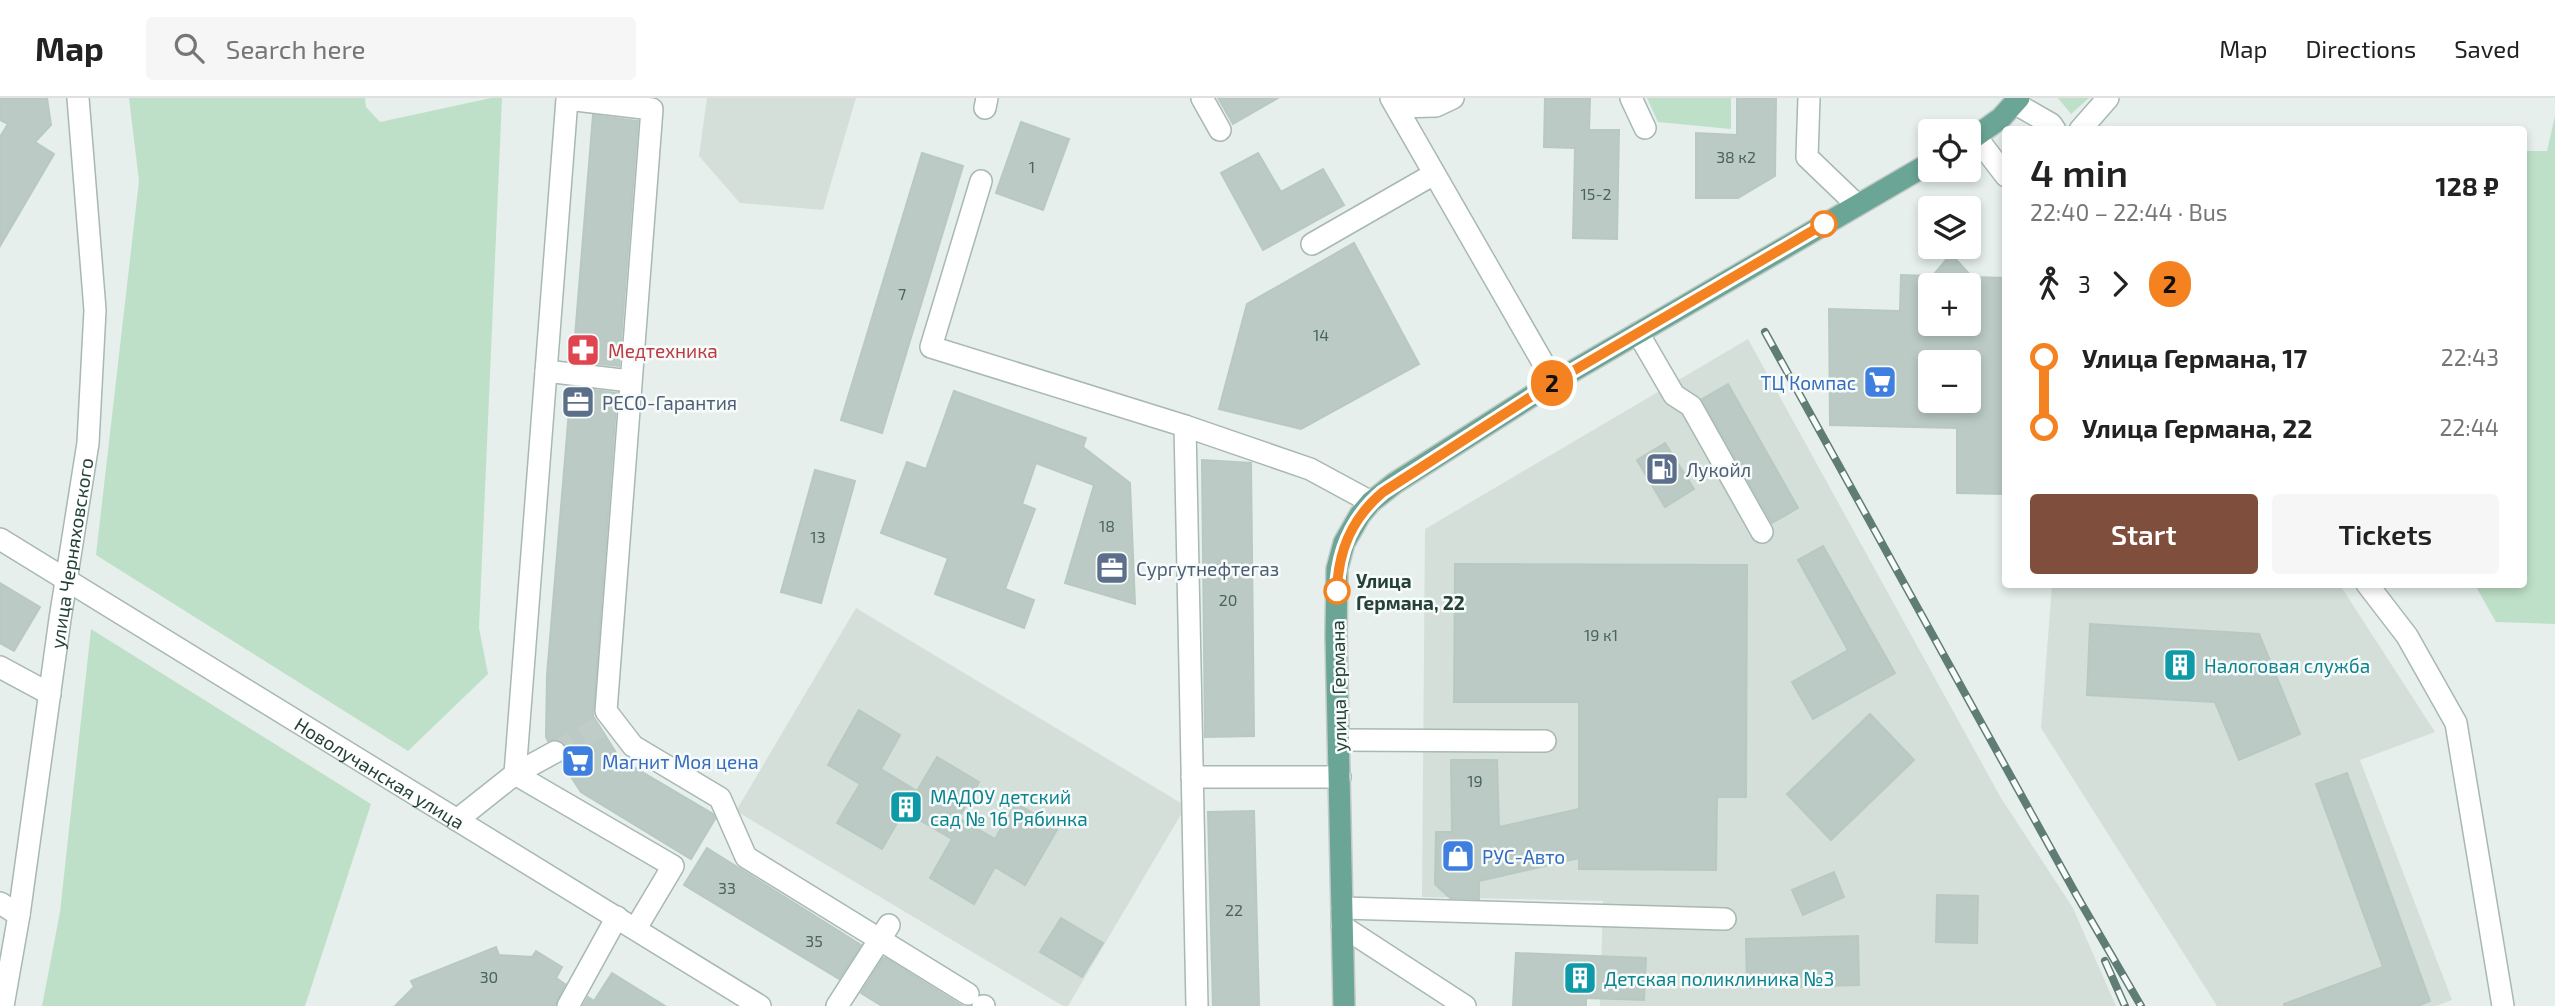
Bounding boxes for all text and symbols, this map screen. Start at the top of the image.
search box [146,17,636,80]
text: Map [35,28,104,68]
icon: search [170,29,208,67]
text: Search here [226,33,365,64]
text: Map [2219,34,2267,63]
text: Directions [2305,34,2416,63]
text: Saved [2454,34,2520,63]
map controls [1918,119,1981,413]
button: locate [1918,119,1981,182]
house number: 38 к2 [1716,147,1756,166]
text: 4 min [2030,149,2128,195]
house number: 1 [1029,157,1035,176]
text: 128 ₽ [2435,170,2499,201]
house number: 15-2 [1580,184,1612,203]
button: layers [1918,196,1981,259]
text: 22:40 – 22:44 · Bus [2030,198,2227,226]
unlabelled marker [1811,211,1837,237]
icon: walk [2030,265,2068,303]
icon: forward [2101,265,2139,303]
text: 2 [2163,269,2177,298]
text: 3 [2078,270,2091,298]
button: + [1918,273,1981,336]
house number: 7 [898,284,906,303]
house number: 14 [1313,325,1329,344]
pharmacy icon: Медтехника [564,331,602,369]
place label: Медтехника [608,339,718,362]
text: Улица Германа, 17 [2082,342,2307,373]
text: 22:43 [2441,343,2499,371]
button: − [1918,350,1981,413]
line badge: 2 [1529,360,1575,406]
supermarket icon: ТЦ Компас [1861,363,1899,401]
text: 2 [1545,368,1559,397]
place label: ТЦ Компас [1761,371,1856,394]
office icon: РЕСО-Гарантия [559,383,597,421]
place label: РЕСО-Гарантия [602,391,737,414]
text: Улица Германа, 22 [2082,412,2312,443]
text: 22:44 [2439,413,2499,441]
fuel station icon: Лукойл [1643,450,1681,488]
street label: улица Черняховского [45,456,97,650]
place label: Лукойл [1686,458,1751,482]
button: Start [2030,494,2258,574]
button: Tickets [2272,494,2499,574]
house number: 18 [1099,516,1115,535]
house number: 13 [810,527,826,546]
office icon: Сургутнефтегаз [1093,549,1131,587]
place label: Сургутнефтегаз [1136,557,1279,581]
place label: Улица Германа, 22 [1356,569,1465,614]
marker: Улица Германа, 22 [1324,578,1350,604]
house number: 20 [1219,590,1237,609]
street label: улица Германа [1325,620,1352,752]
house number: 19 к1 [1584,625,1618,644]
building icon: Налоговая служба [2161,646,2199,684]
place label: Налоговая служба [2204,654,2370,678]
street label: Новолучанская улица [291,712,469,833]
supermarket icon: Магнит Моя цена [559,742,597,780]
place label: Магнит Моя цена [602,750,759,773]
house number: 19 [1467,771,1483,790]
place label: МАДОУ детский сад № 16 Рябинка [930,785,1088,830]
building icon: МАДОУ детский сад № 16 Рябинка [887,788,925,826]
shop icon: РУС-Авто [1439,837,1477,875]
place label: РУС-Авто [1482,845,1565,868]
house number: 33 [718,878,736,897]
house number: 22 [1225,900,1243,919]
house number: 35 [805,931,823,950]
building icon: Детская поликлиника №3 [1561,959,1599,997]
house number: 30 [480,967,498,986]
place label: Детская поликлиника №3 [1604,967,1834,990]

